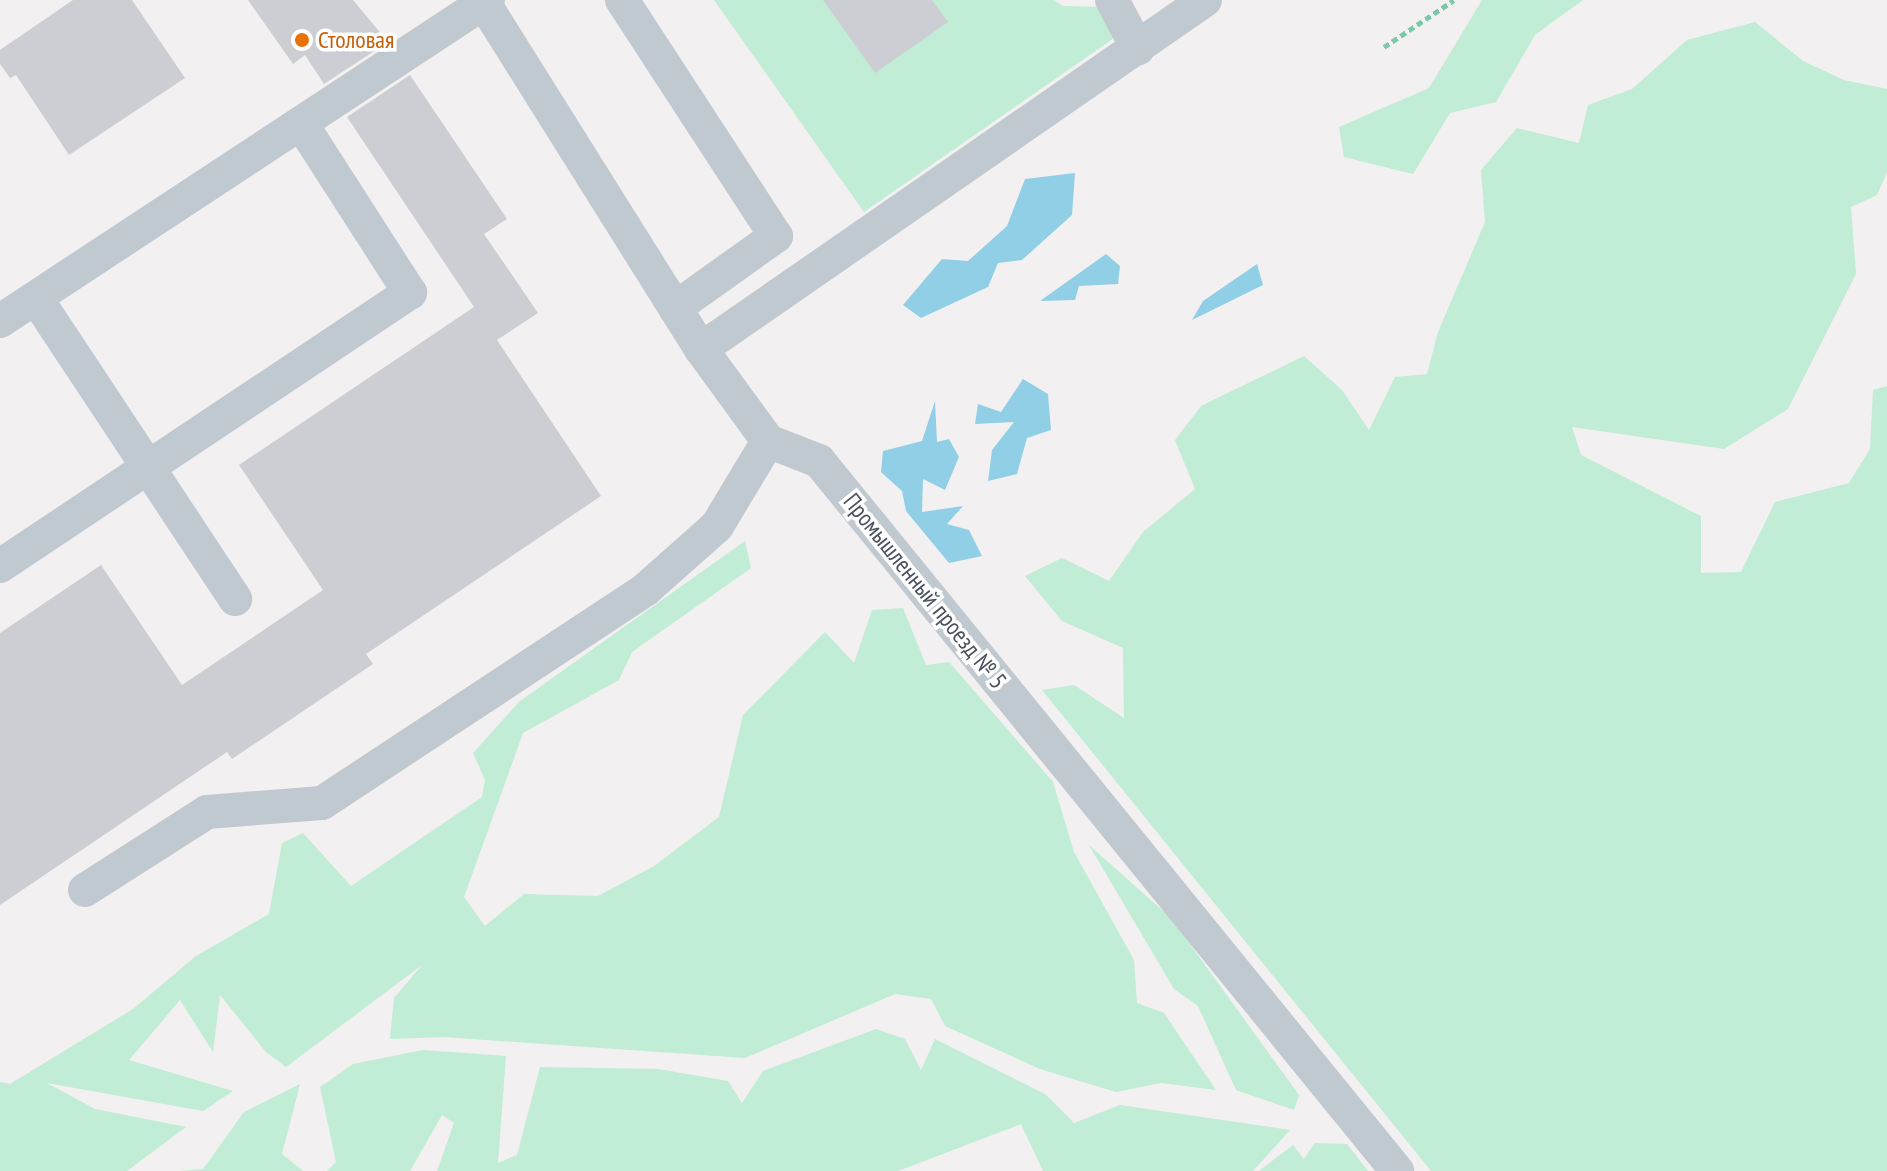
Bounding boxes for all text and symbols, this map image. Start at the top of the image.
place label: Столовая [318,26,394,54]
marker: Столовая [293,31,311,49]
street label: Промышленный проезд № 5 [837,488,1013,694]

